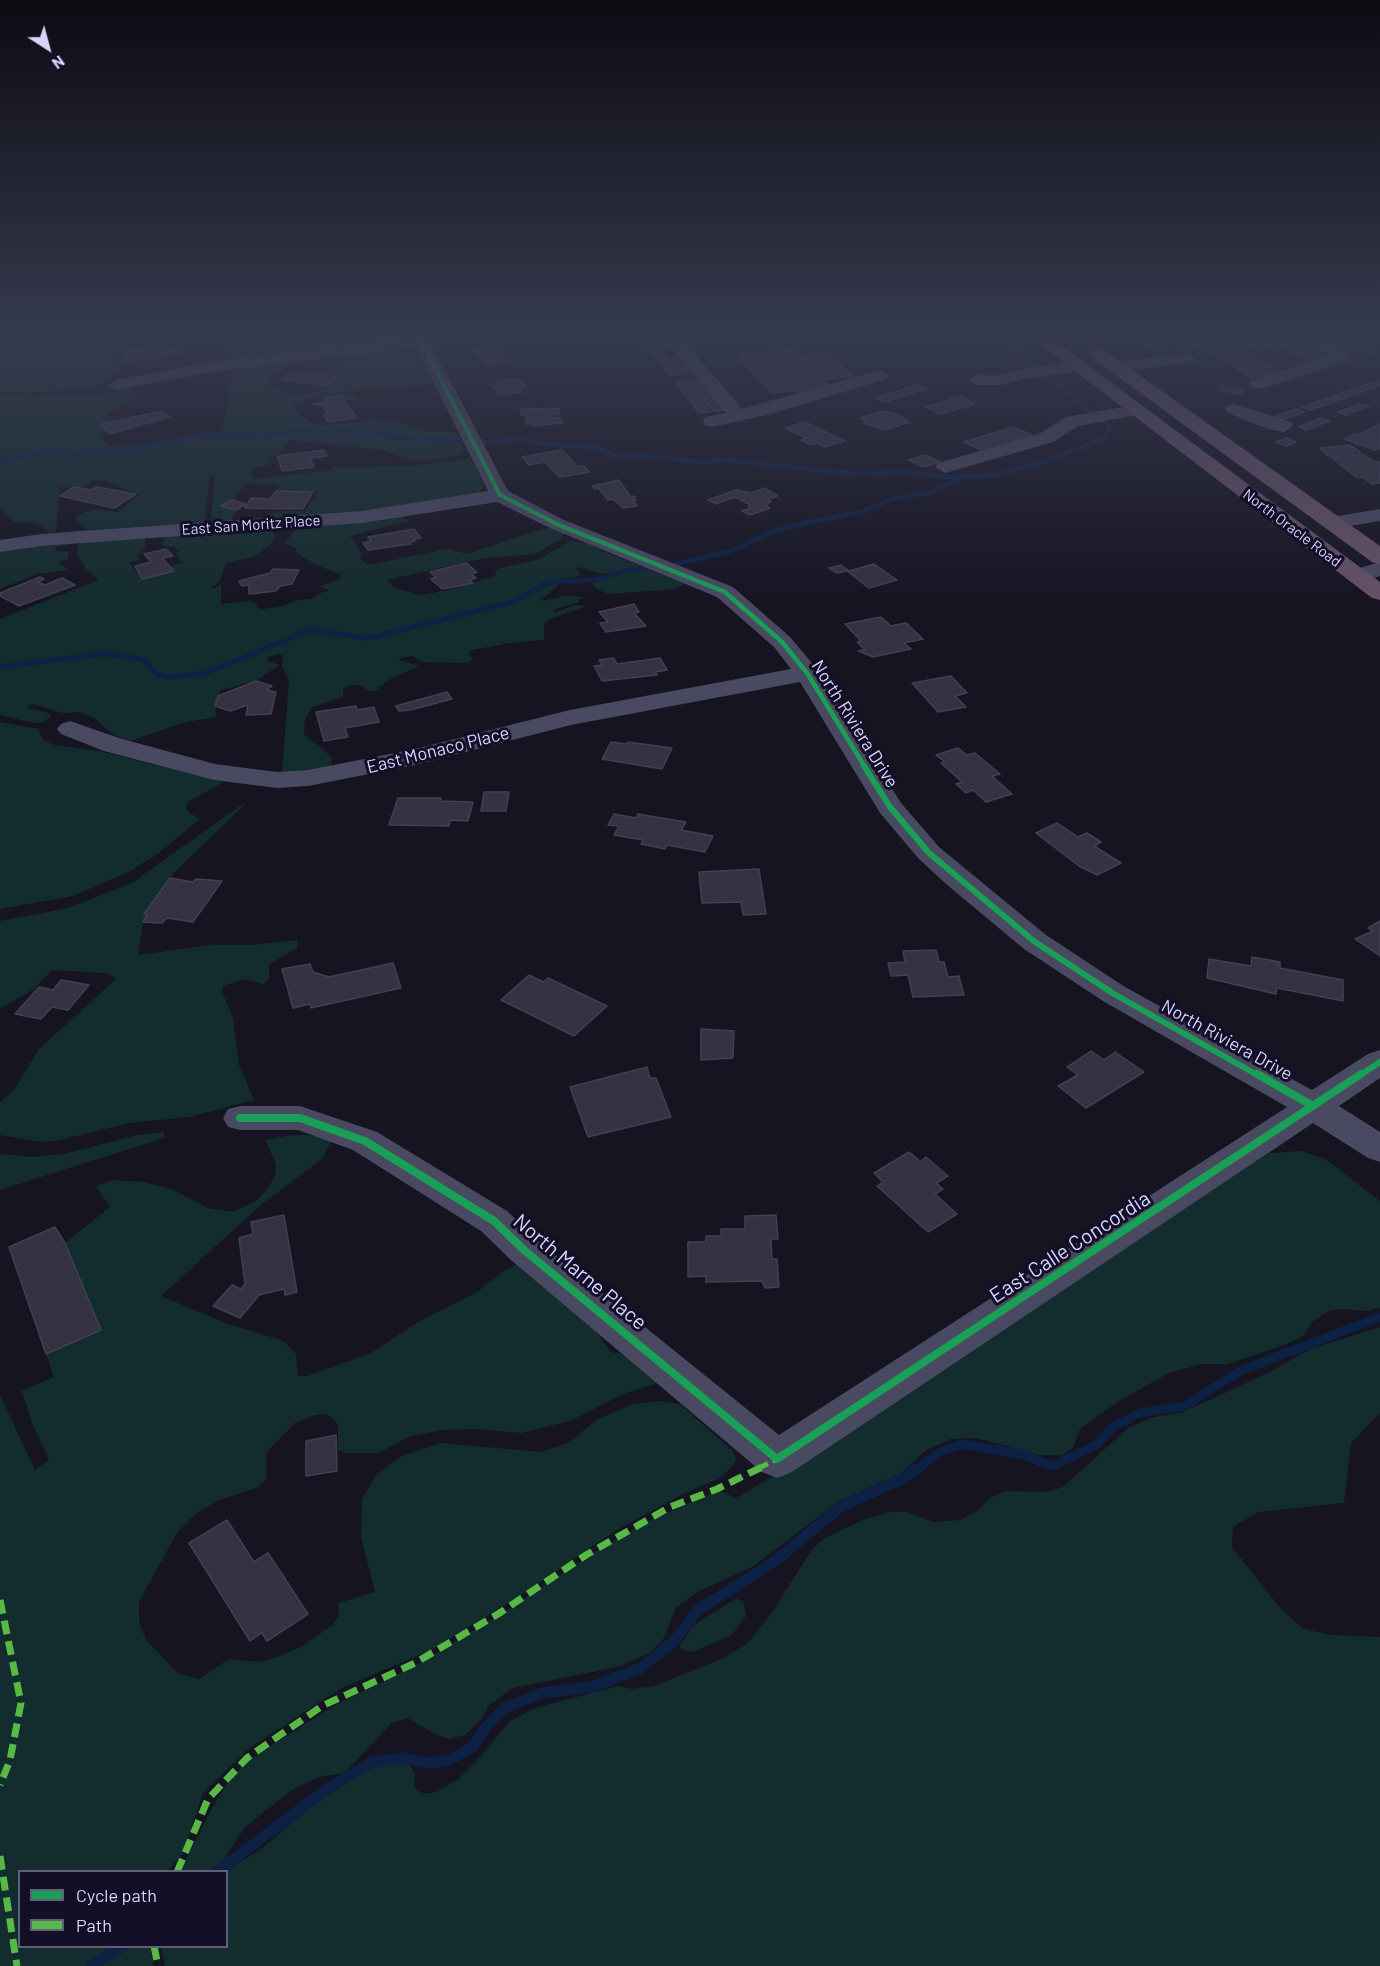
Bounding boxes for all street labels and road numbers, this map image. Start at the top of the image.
street label: North Oracle Road [1239,485,1345,571]
street label: East San Moritz Place [181,511,321,539]
street label: North Riviera Drive [807,656,903,792]
street label: East Monaco Place [365,722,511,778]
street label: North Riviera Drive [1158,995,1296,1085]
street label: East Calle Concordia [985,1186,1155,1308]
street label: North Marne Place [508,1209,652,1335]

